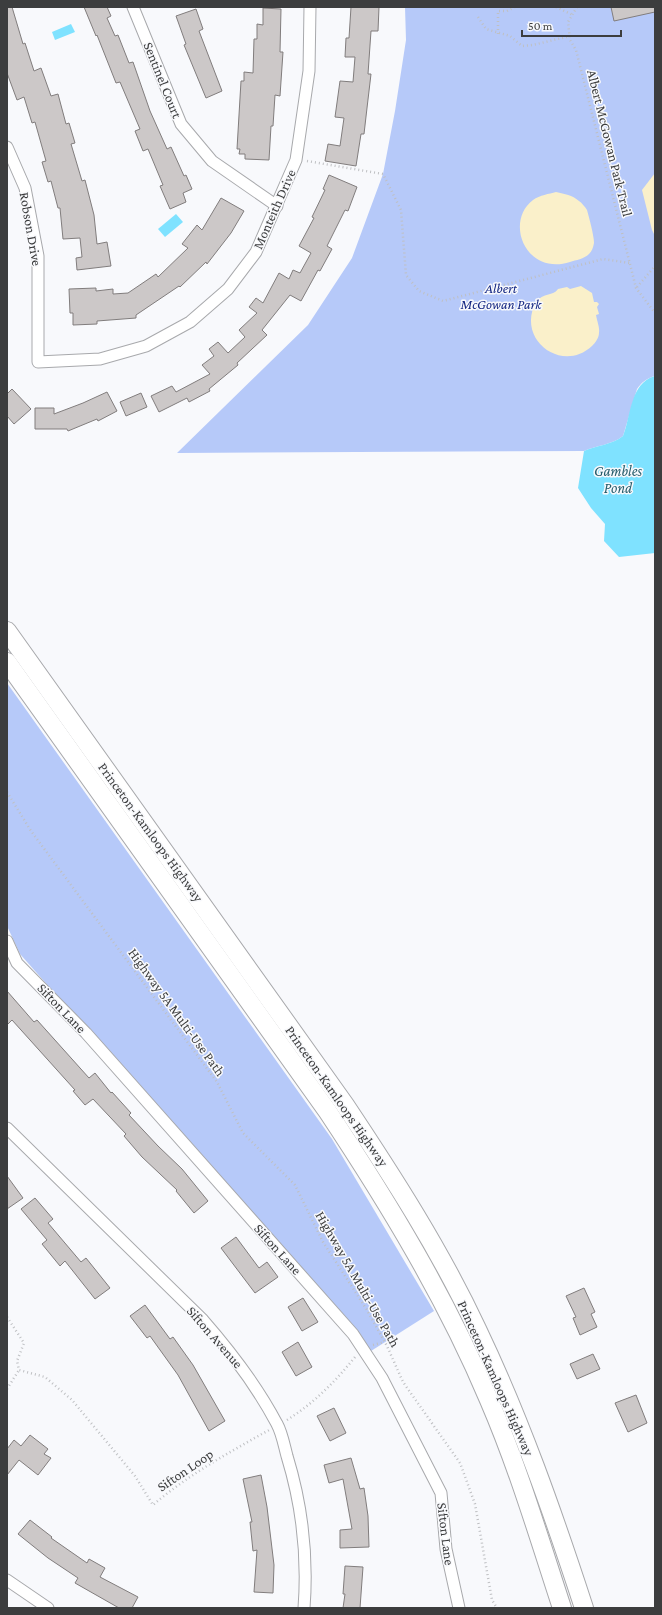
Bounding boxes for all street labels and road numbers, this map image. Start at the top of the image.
street label: Sentinel Court [140,40,186,121]
street label: Albert McGowan Park Trail [584,68,636,218]
street label: Monteith Drive [249,167,299,251]
street label: Robson Drive [17,191,45,267]
street label: Princeton-Kamloops Highway [95,759,207,905]
street label: Highway 5A Multi-Use Path [125,945,229,1079]
street label: Sifton Lane [34,980,90,1036]
street label: Princeton-Kamloops Highway [282,1023,392,1170]
street label: Highway 5A Multi-Use Path [313,1208,404,1350]
street label: Sifton Lane [251,1220,305,1278]
street label: Princeton-Kamloops Highway [455,1298,538,1459]
street label: Sifton Avenue [184,1303,246,1371]
street label: Sifton Loop [154,1445,216,1495]
street label: Sifton Lane [434,1502,458,1566]

